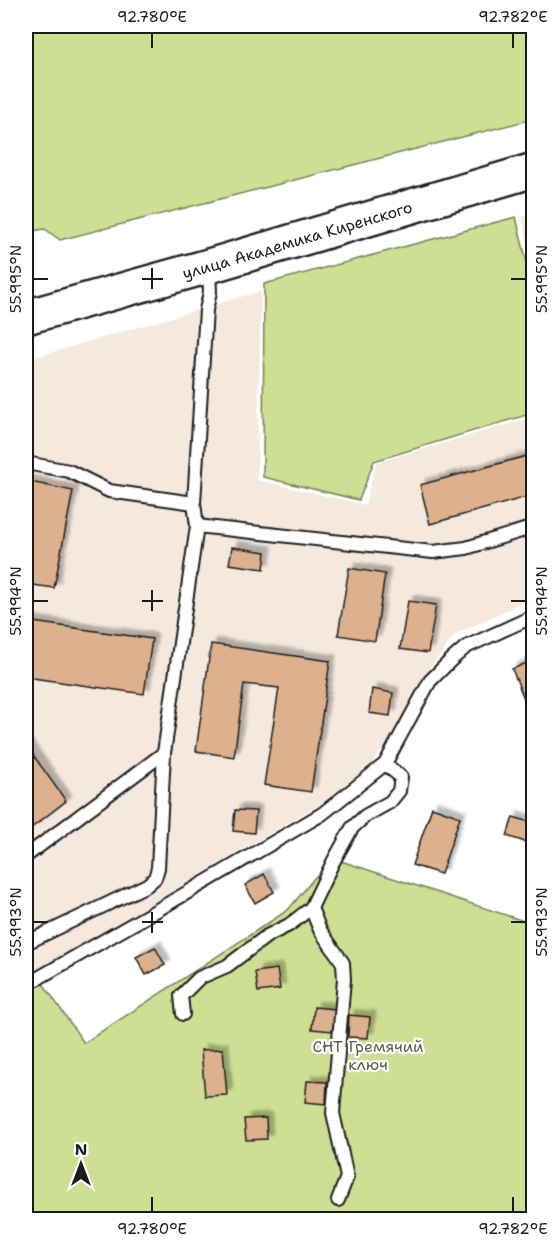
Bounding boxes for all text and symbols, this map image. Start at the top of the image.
text: 92.780°E [117,7,187,27]
text: 92.782°E [478,7,548,27]
street label: улица Академика Киренского [180,196,415,283]
text: 55.995°N [6,245,26,313]
text: 55.995°N [532,245,552,313]
text: 55.994°N [6,566,26,636]
text: 55.994°N [532,566,552,636]
text: 55.993°N [6,887,26,957]
text: 55.993°N [532,887,552,957]
park label: СНТ Гремячий ключ [313,1036,423,1075]
north arrow [51,1134,111,1194]
text: N [75,1139,87,1160]
text: 92.780°E [117,1219,187,1239]
text: 92.782°E [478,1219,548,1239]

